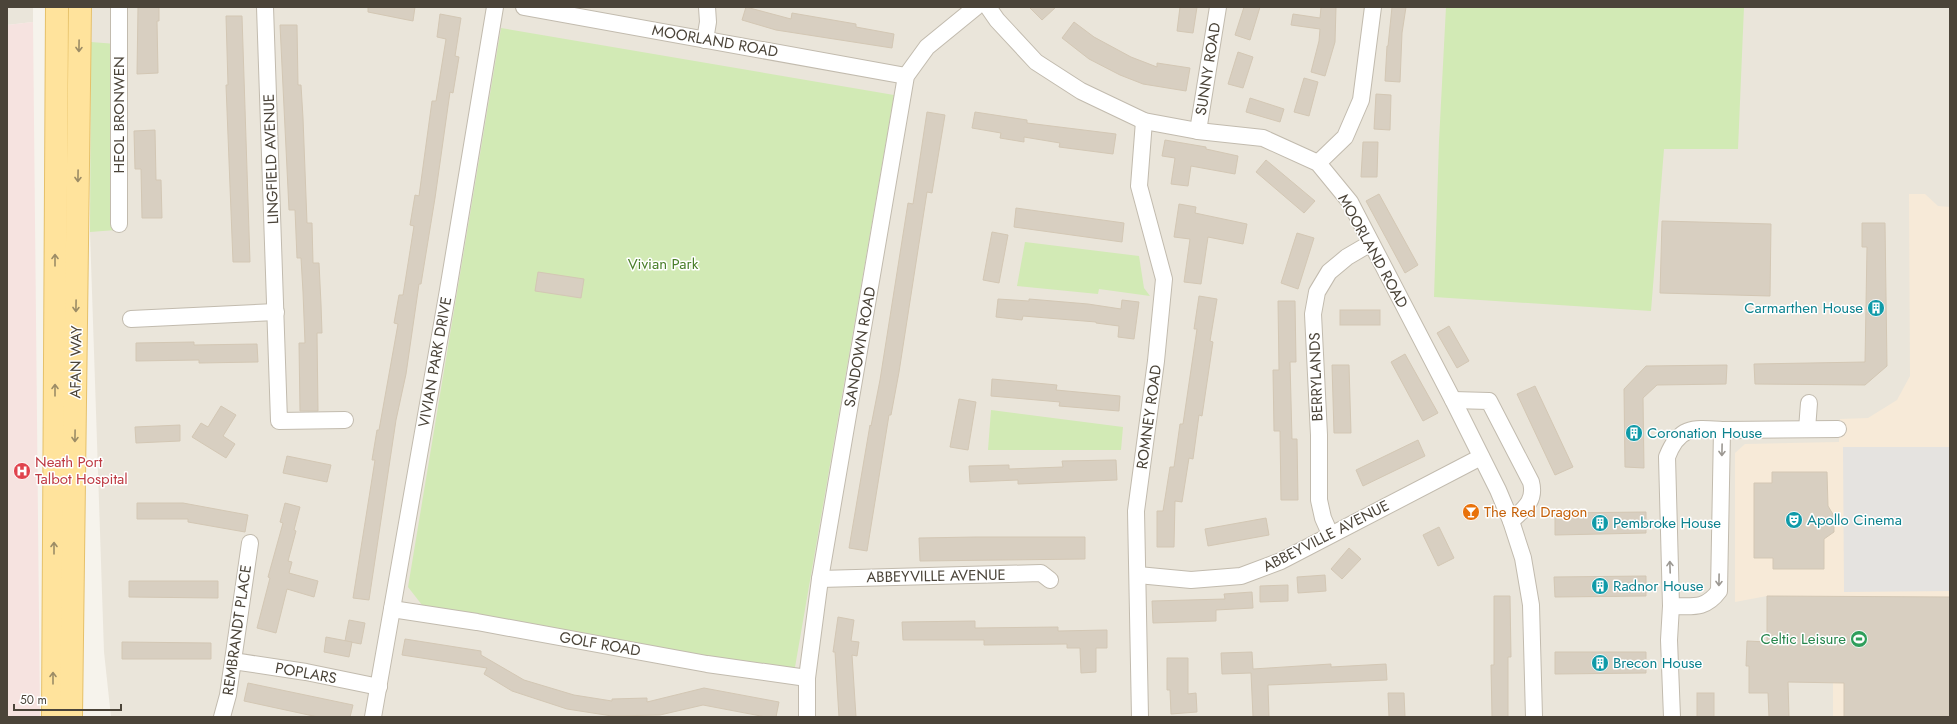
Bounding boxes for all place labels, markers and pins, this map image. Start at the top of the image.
place label: Carmarthen House [1744,297,1863,319]
building icon: Carmarthen House [1866,298,1886,318]
place label: Coronation House [1647,422,1763,444]
building icon: Coronation House [1624,423,1644,443]
place label: Neath Port Talbot Hospital [35,451,128,490]
hospital icon: Neath Port Talbot Hospital [12,461,32,481]
place label: The Red Dragon [1484,501,1587,523]
bar icon: The Red Dragon [1461,502,1481,522]
place label: Apollo Cinema [1807,509,1902,531]
theatre icon: Apollo Cinema [1784,510,1804,530]
place label: Pembroke House [1613,512,1721,534]
building icon: Pembroke House [1590,513,1610,533]
place label: Radnor House [1613,575,1704,597]
building icon: Radnor House [1590,576,1610,596]
place label: Celtic Leisure [1760,628,1846,650]
sports icon: Celtic Leisure [1849,629,1869,649]
place label: Brecon House [1613,652,1703,674]
building icon: Brecon House [1590,653,1610,673]

